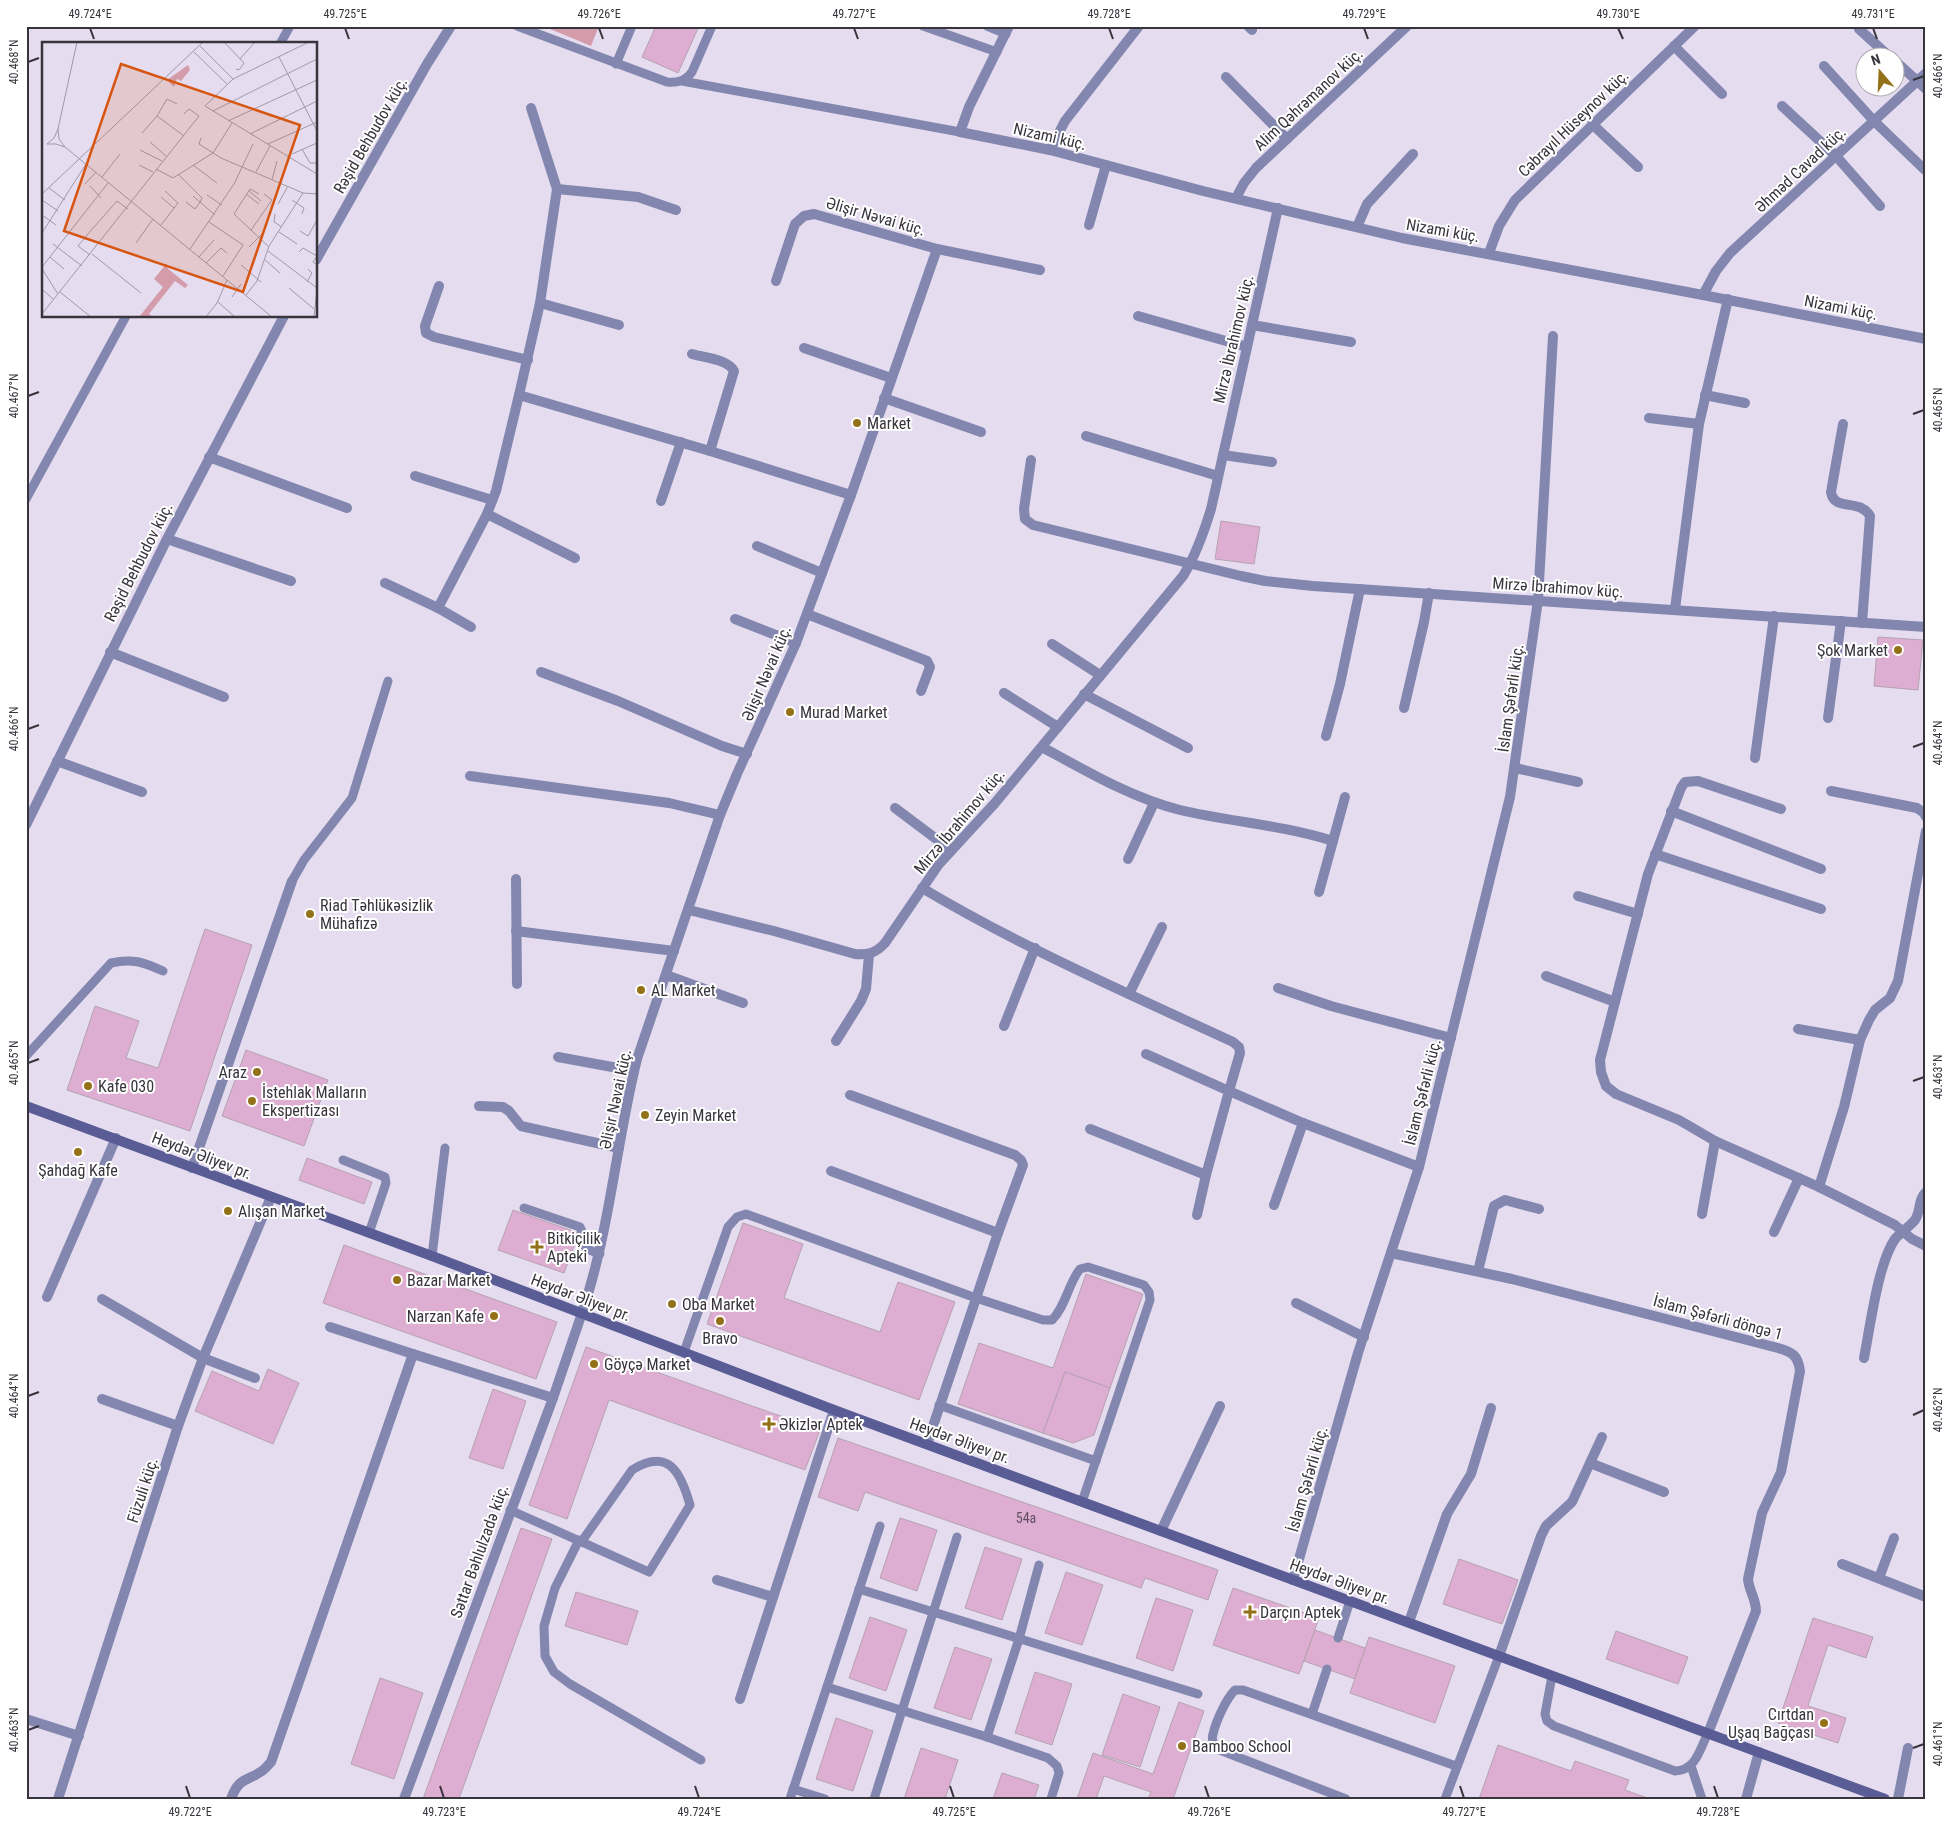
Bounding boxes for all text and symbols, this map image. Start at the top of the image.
text: 49.724°E [68,7,112,21]
text: 49.725°E [323,7,367,21]
text: 49.726°E [577,7,621,21]
text: 49.727°E [832,7,876,21]
text: 49.728°E [1087,7,1131,21]
text: 49.729°E [1342,7,1386,21]
text: 49.730°E [1596,7,1640,21]
text: 49.731°E [1851,7,1895,21]
text: 40.468°N [7,40,21,84]
inset map [42,42,318,318]
street label: Alim Qəhrəmanov küç. [1250,44,1367,155]
north arrow [1854,48,1904,98]
text: N [1869,51,1882,69]
text: 40.466°N [1931,54,1945,98]
street label: Cəbrayıl Hüseynov küç. [1514,66,1632,181]
street label: Rəşid Behbudov küç. [329,74,411,197]
street label: Nizami küç. [1012,119,1088,154]
street label: Əhməd Cavad küç. [1751,122,1850,216]
street label: Əlişir Nəvai küç. [824,193,927,240]
street label: Nizami küç. [1405,215,1481,246]
street label: Mirzə İbrahimov küç. [1209,273,1258,405]
street label: Nizami küç. [1803,291,1879,324]
text: 40.467°N [7,374,21,418]
text: 40.465°N [1931,388,1945,432]
place label: Market [867,414,911,433]
marker: Market [851,417,863,429]
street label: Rəşid Behbudov küç. [100,500,177,625]
street label: Mirzə İbrahimov küç. [1492,573,1624,602]
street label: Əlişir Nəvai küç. [738,623,795,724]
place label: Şok Market [1817,641,1888,660]
street label: İslam Şəfərli küç. [1493,643,1527,753]
marker: Şok Market [1892,644,1904,656]
place label: Murad Market [800,703,888,722]
marker: Murad Market [784,706,796,718]
text: 40.466°N [7,707,21,751]
text: 40.464°N [1931,721,1945,765]
street label: Mirzə İbrahimov küç. [910,765,1009,878]
place label: Riad Təhlükəsizlik Mühafizə [320,896,434,933]
marker: Riad Təhlükəsizlik Mühafizə [304,908,316,920]
place label: AL Market [651,981,716,1000]
marker: AL Market [635,984,647,996]
street label: İslam Şəfərli küç. [1400,1037,1445,1147]
text: 40.465°N [7,1041,21,1085]
street label: Əlişir Nəvai küç. [596,1047,635,1151]
text: 40.463°N [1931,1055,1945,1099]
place label: Araz [219,1063,247,1082]
marker: Araz [251,1066,263,1078]
place label: Kafe 030 [98,1077,154,1096]
marker: Kafe 030 [82,1080,94,1092]
place label: İstehlak Malların Ekspertizası [262,1083,367,1120]
marker: İstehlak Malların Ekspertizası [246,1095,258,1107]
place label: Zeyin Market [655,1106,737,1125]
marker: Zeyin Market [639,1109,651,1121]
street label: Heydər Əliyev pr. [149,1128,254,1183]
marker: Şahdağ Kafe [72,1146,84,1158]
place label: Şahdağ Kafe [38,1161,118,1180]
place label: Alışan Market [238,1202,325,1221]
marker: Alışan Market [222,1205,234,1217]
place label: Bitkiçilik Apteki [547,1229,601,1266]
marker: Bitkiçilik Apteki [531,1241,543,1253]
street label: Heydər Əliyev pr. [528,1270,633,1325]
place label: Bazar Market [407,1271,491,1290]
marker: Bazar Market [391,1274,403,1286]
street label: İslam Şəfərli döngə 1 [1651,1291,1785,1344]
place label: Oba Market [682,1295,755,1314]
marker: Oba Market [666,1298,678,1310]
place label: Narzan Kafe [407,1307,484,1326]
marker: Narzan Kafe [488,1310,500,1322]
marker: Bravo [714,1315,726,1327]
place label: Bravo [702,1329,738,1348]
place label: Göyçə Market [604,1355,691,1374]
marker: Göyçə Market [588,1358,600,1370]
text: 40.464°N [7,1374,21,1418]
text: 40.462°N [1931,1388,1945,1432]
street label: Heydər Əliyev pr. [907,1414,1013,1467]
place label: Əkizlər Aptek [779,1415,863,1434]
marker: Əkizlər Aptek [763,1418,775,1430]
street label: İslam Şəfərli küç. [1283,1424,1332,1534]
street label: Füzuli küç. [123,1455,162,1525]
street label: Səttar Bəhlulzadə küç. [446,1482,512,1621]
house number: 54a [1016,1510,1036,1526]
street label: Heydər Əliyev pr. [1287,1555,1393,1608]
place label: Darçın Aptek [1260,1603,1341,1622]
marker: Darçın Aptek [1244,1606,1256,1618]
place label: Cırtdan Uşaq Bağçası [1728,1705,1814,1742]
text: 40.463°N [7,1708,21,1752]
marker: Cırtdan Uşaq Bağçası [1818,1717,1830,1729]
text: 40.461°N [1931,1722,1945,1766]
place label: Bamboo School [1192,1737,1291,1756]
marker: Bamboo School [1176,1740,1188,1752]
text: 49.722°E [168,1805,212,1819]
text: 49.723°E [422,1805,466,1819]
text: 49.724°E [677,1805,721,1819]
text: 49.725°E [932,1805,976,1819]
text: 49.726°E [1187,1805,1231,1819]
text: 49.727°E [1442,1805,1486,1819]
text: 49.728°E [1696,1805,1740,1819]

